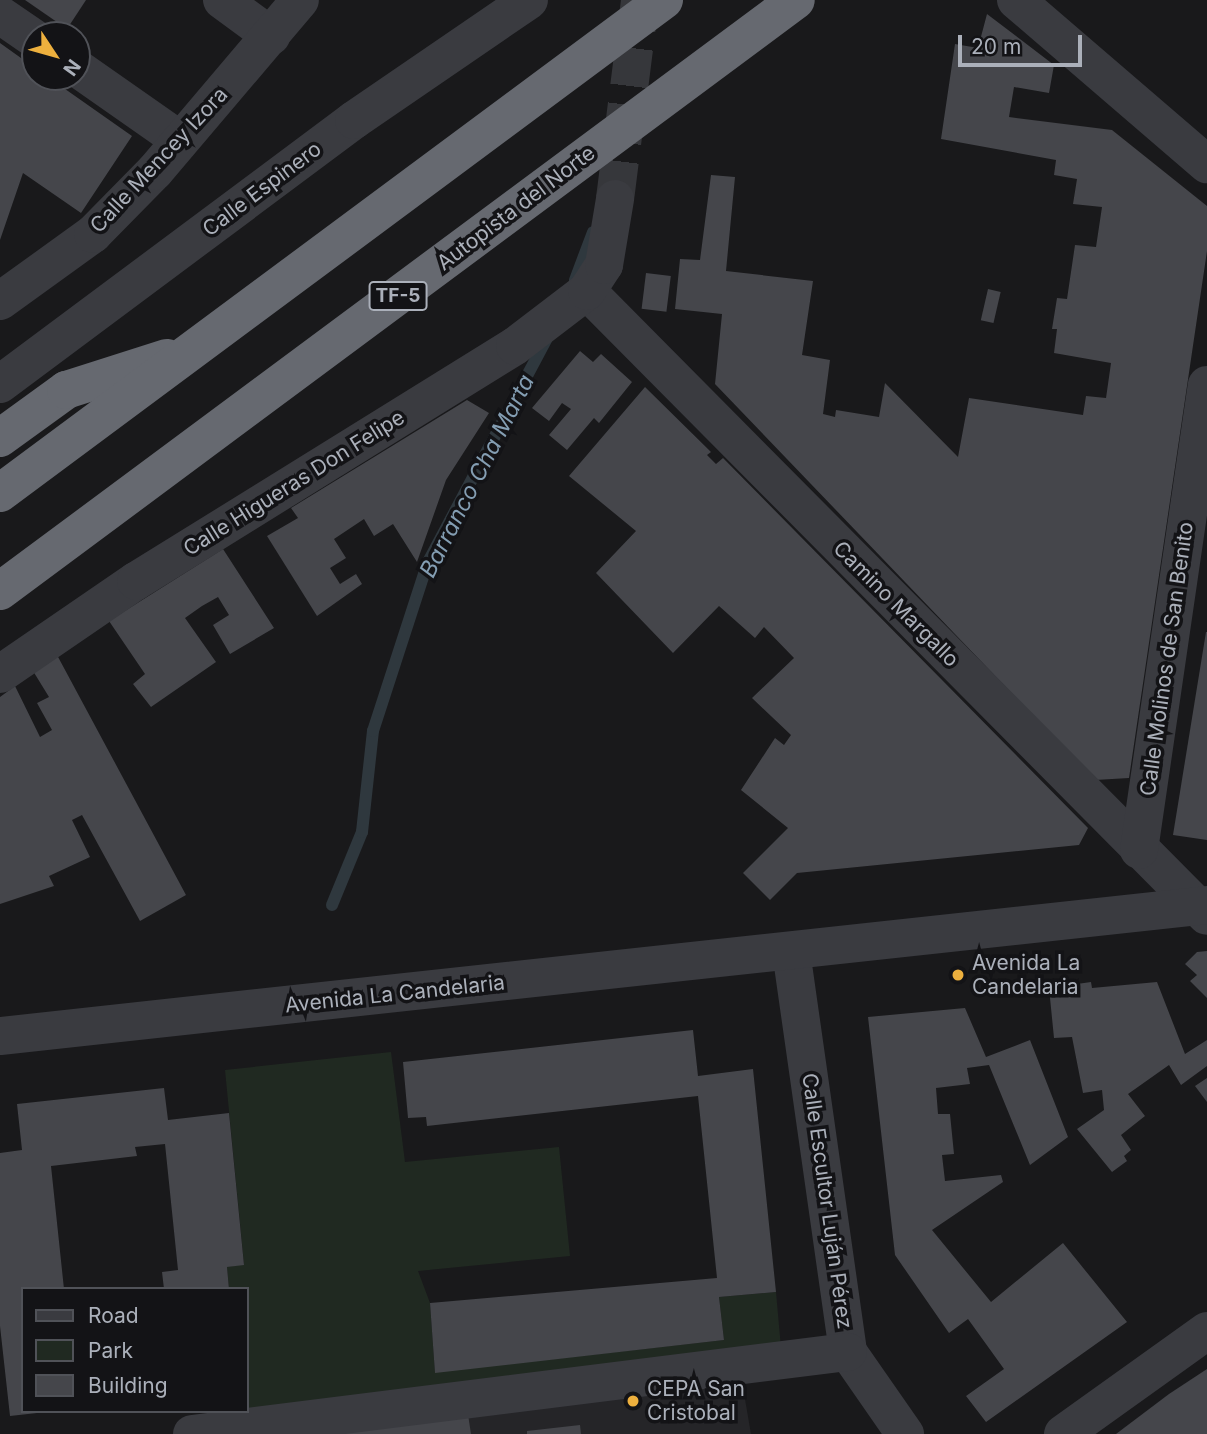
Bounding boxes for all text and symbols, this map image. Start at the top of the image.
north arrow [21,21,91,91]
scale bar [962,21,1086,65]
text: 20 m [971,34,1021,59]
text: N [58,55,85,80]
street label: Calle Mencey Izora [85,82,233,238]
street label: Calle Espinero [198,136,326,242]
street label: Autopista del Norte [432,140,600,276]
road number: TF-5 [368,280,428,312]
water label: Barranco Cha Marta [414,370,540,582]
street label: Calle Higueras Don Felipe [179,405,409,561]
street label: Calle Molinos de San Benito [1135,520,1199,798]
street label: Camino Margallo [828,536,964,672]
place label: Avenida La Candelaria [972,950,1080,1000]
marker: Avenida La Candelaria [950,967,966,983]
street label: Avenida La Candelaria [284,970,506,1018]
street label: Calle Escultor Luján Pérez [797,1071,857,1331]
legend [21,1287,248,1413]
text: Road [88,1303,139,1328]
text: Park [88,1338,133,1363]
text: Building [88,1373,168,1398]
place label: CEPA San Cristobal [647,1376,745,1426]
marker: CEPA San Cristobal [625,1393,641,1409]

